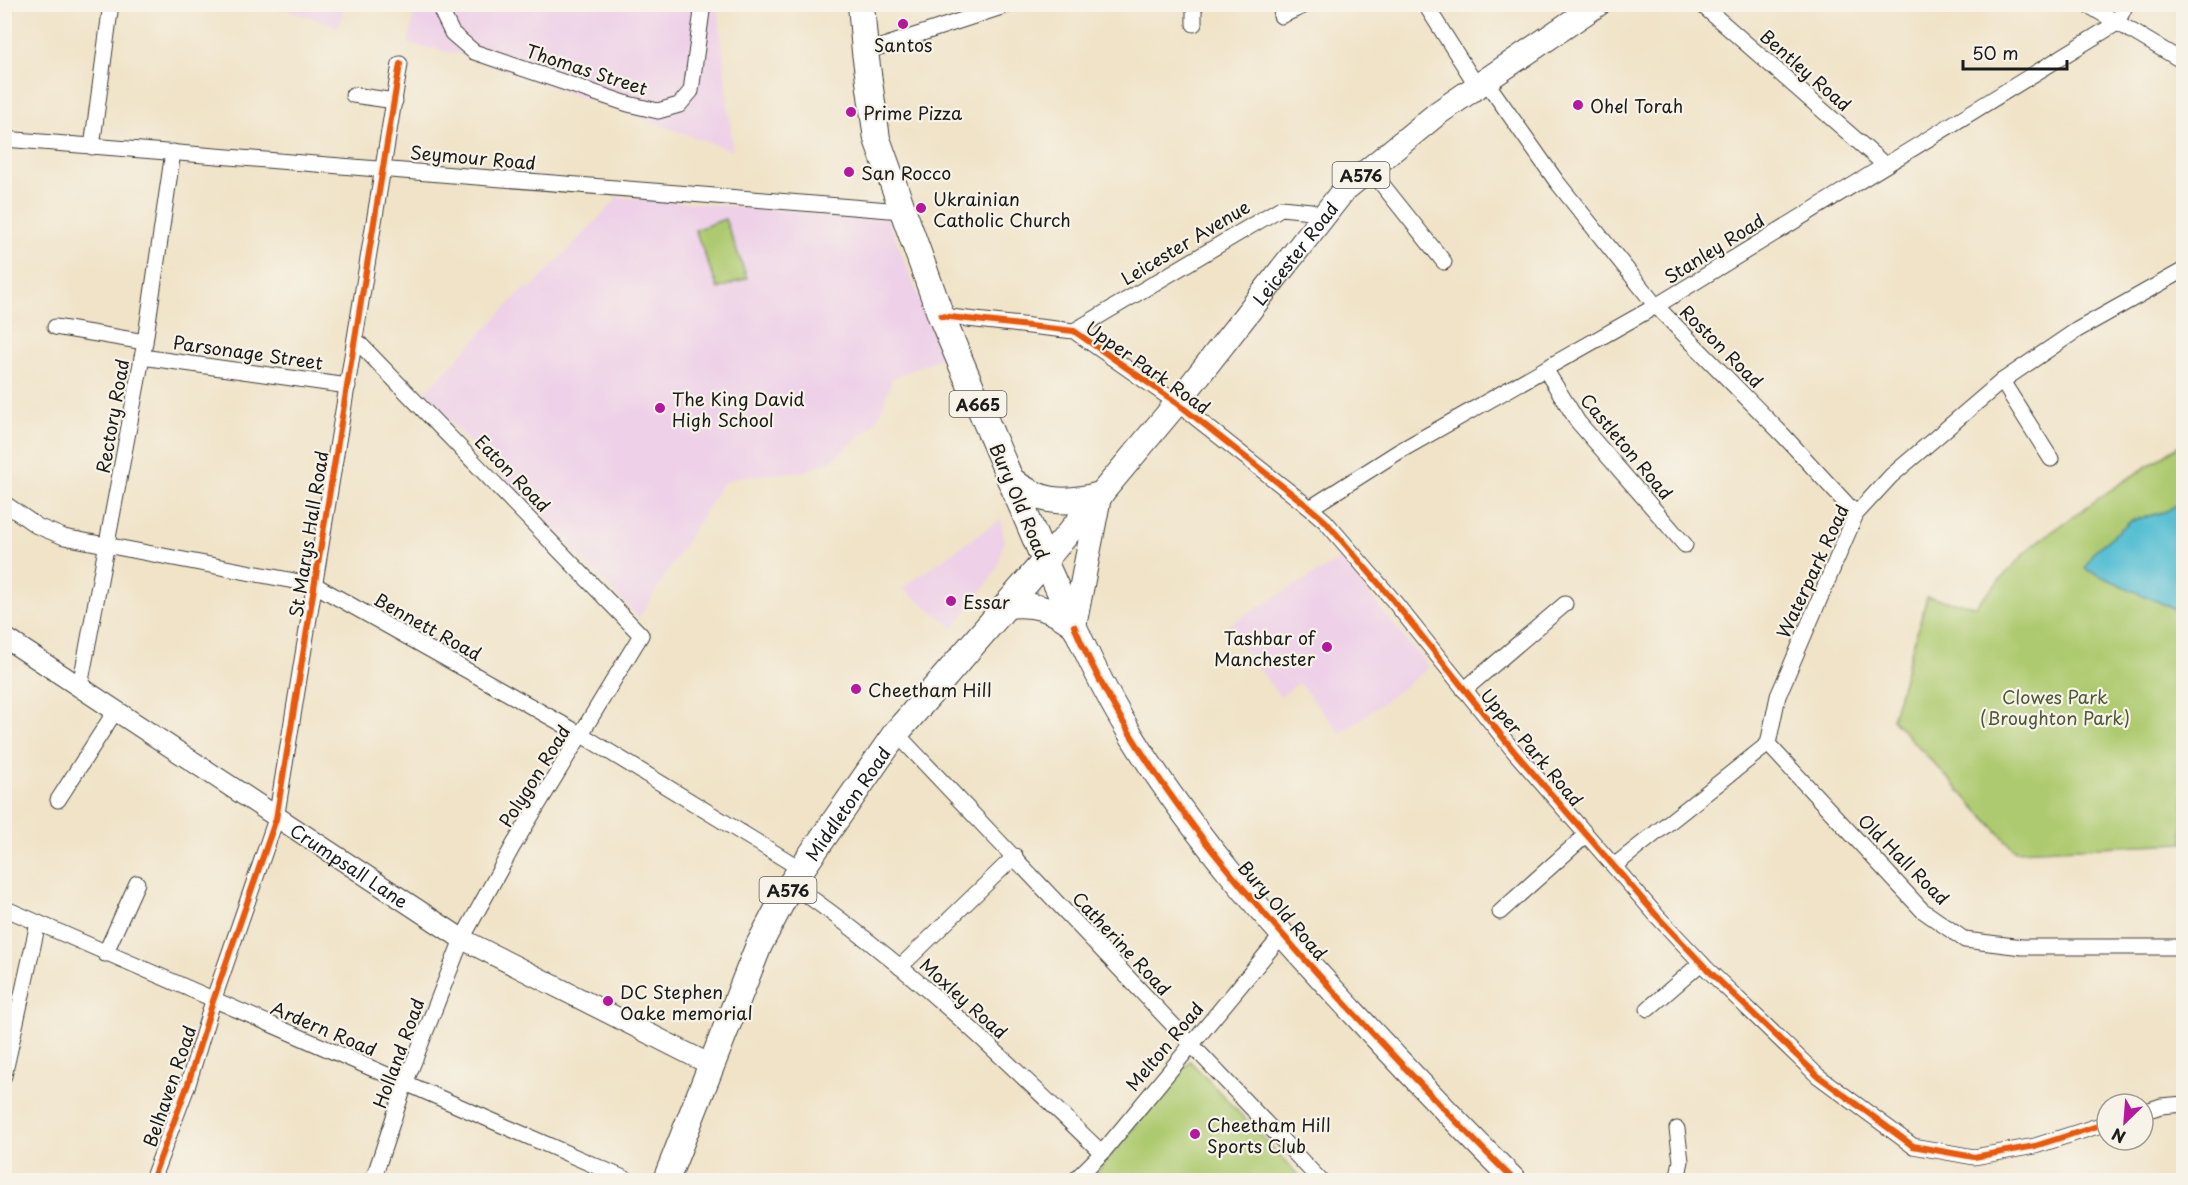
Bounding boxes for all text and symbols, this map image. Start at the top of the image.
marker: Santos [896,17,910,31]
street label: Bentley Road [1754,23,1858,117]
place label: Santos [874,31,932,58]
scale bar [1963,33,2066,71]
street label: Thomas Street [523,37,651,101]
text: 50 m [1972,39,2019,66]
place label: Ohel Torah [1590,92,1683,119]
marker: Ohel Torah [1571,98,1585,112]
place label: Prime Pizza [863,99,963,126]
marker: Prime Pizza [844,105,858,119]
street label: Seymour Road [409,138,537,176]
place label: San Rocco [861,159,951,186]
road number: A576 [1332,162,1390,188]
marker: San Rocco [842,165,856,179]
place label: Ukrainian Catholic Church [933,185,1071,233]
street label: Leicester Avenue [1115,193,1255,291]
street label: Leicester Road [1245,195,1344,311]
marker: Ukrainian Catholic Church [914,201,928,215]
street label: Stanley Road [1659,206,1769,290]
street label: Roston Road [1674,298,1770,394]
street label: Upper Park Road [1080,314,1216,420]
street label: Parsonage Street [171,328,325,376]
street label: Rectory Road [89,357,135,475]
place label: The King David High School [672,385,805,433]
street label: Castleton Road [1574,387,1680,505]
road number: A665 [950,391,1006,417]
marker: The King David High School [653,401,667,415]
street label: Eaton Road [469,428,557,518]
street label: Bury Old Road [983,439,1057,563]
street label: St Marys Hall Road [281,449,335,619]
street label: Waterpark Road [1769,500,1855,642]
street label: Bennett Road [369,585,487,667]
place label: Essar [963,588,1011,615]
marker: Essar [944,594,958,608]
place label: Tashbar of Manchester [1214,624,1317,672]
marker: Tashbar of Manchester [1320,640,1334,654]
place label: Cheetham Hill [868,676,992,703]
marker: Cheetham Hill [849,682,863,696]
street label: Upper Park Road [1475,682,1590,812]
park label: Clowes Park (Broughton Park) [1980,683,2130,731]
street label: Polygon Road [492,720,576,832]
street label: Middleton Road [798,741,896,866]
street label: Old Hall Road [1852,807,1956,911]
street label: Crumpsall Lane [285,816,414,914]
street label: Bury Old Road [1232,854,1334,966]
road number: A576 [760,877,816,903]
street label: Catherine Road [1066,885,1178,1001]
street label: Moxley Road [914,951,1014,1045]
place label: DC Stephen Oake memorial [620,978,753,1026]
street label: Ardern Road [267,994,381,1062]
street label: Holland Road [366,994,430,1112]
marker: DC Stephen Oake memorial [601,994,615,1008]
street label: Melton Road [1119,996,1209,1096]
street label: Belhaven Road [136,1022,202,1150]
north arrow [2095,1092,2155,1152]
place label: Cheetham Hill Sports Club [1207,1111,1331,1159]
text: N [2107,1123,2129,1150]
marker: Cheetham Hill Sports Club [1188,1127,1202,1141]

